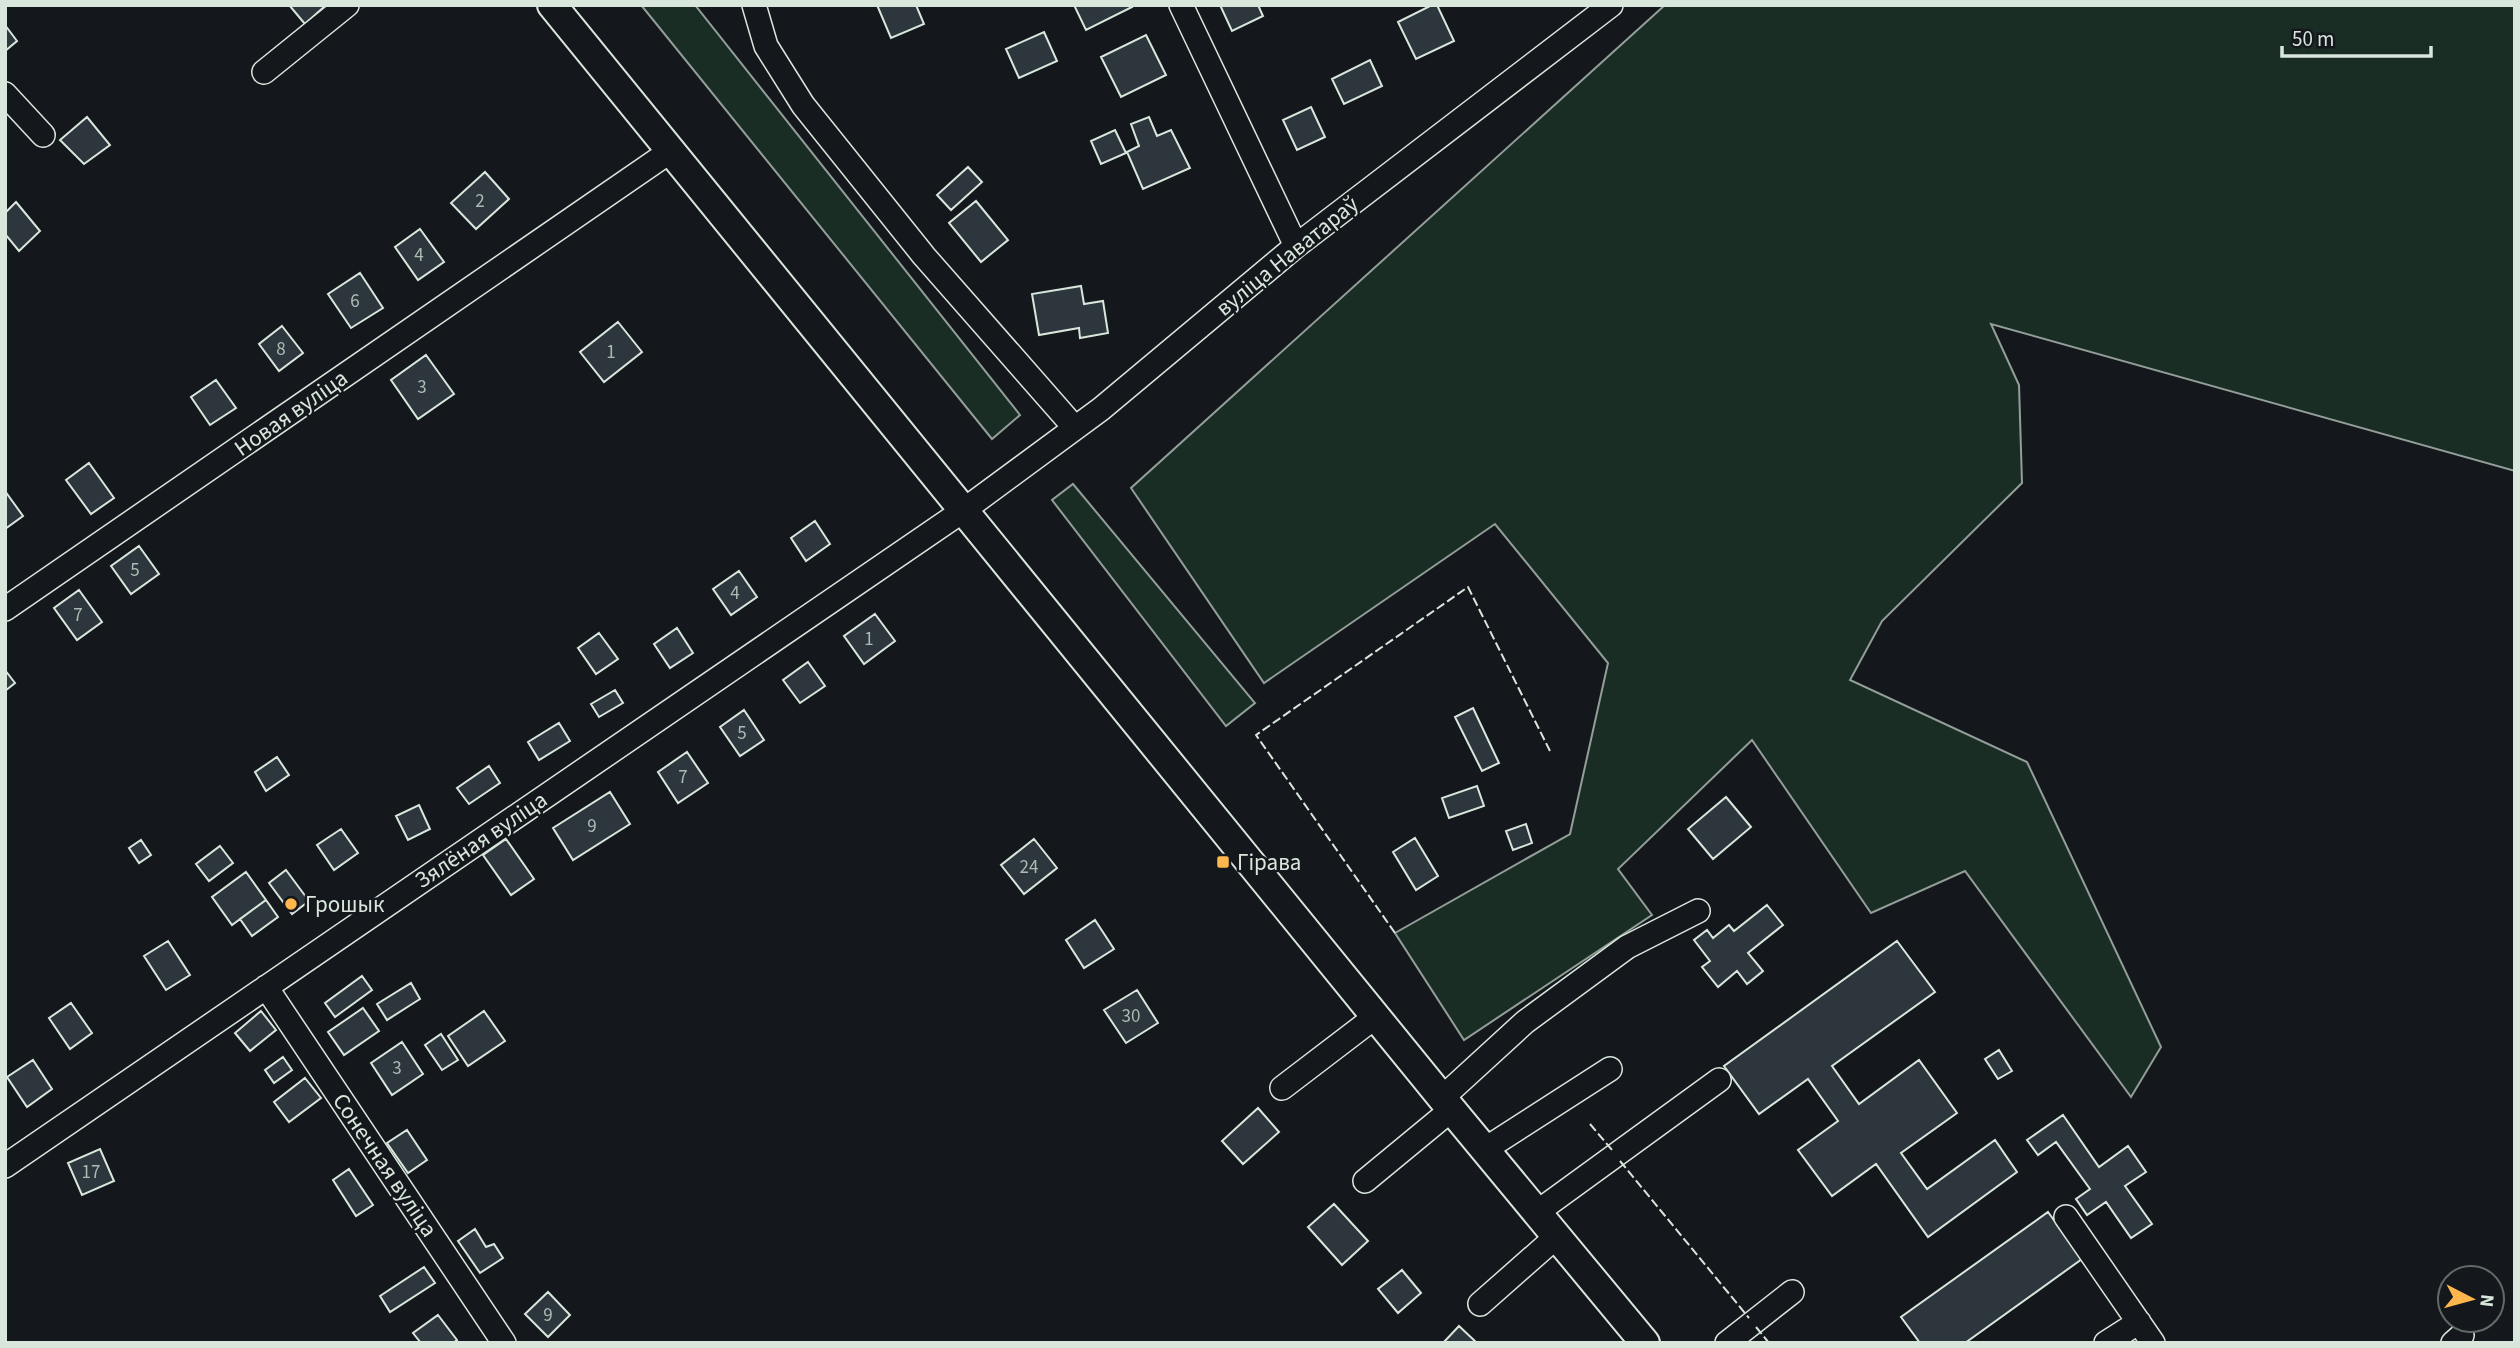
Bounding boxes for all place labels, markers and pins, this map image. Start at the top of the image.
place label: Гірава [1237,846,1301,879]
marker: Гірава [1215,854,1231,870]
place label: Грошык [305,888,385,921]
marker: Грошык [283,896,299,912]

